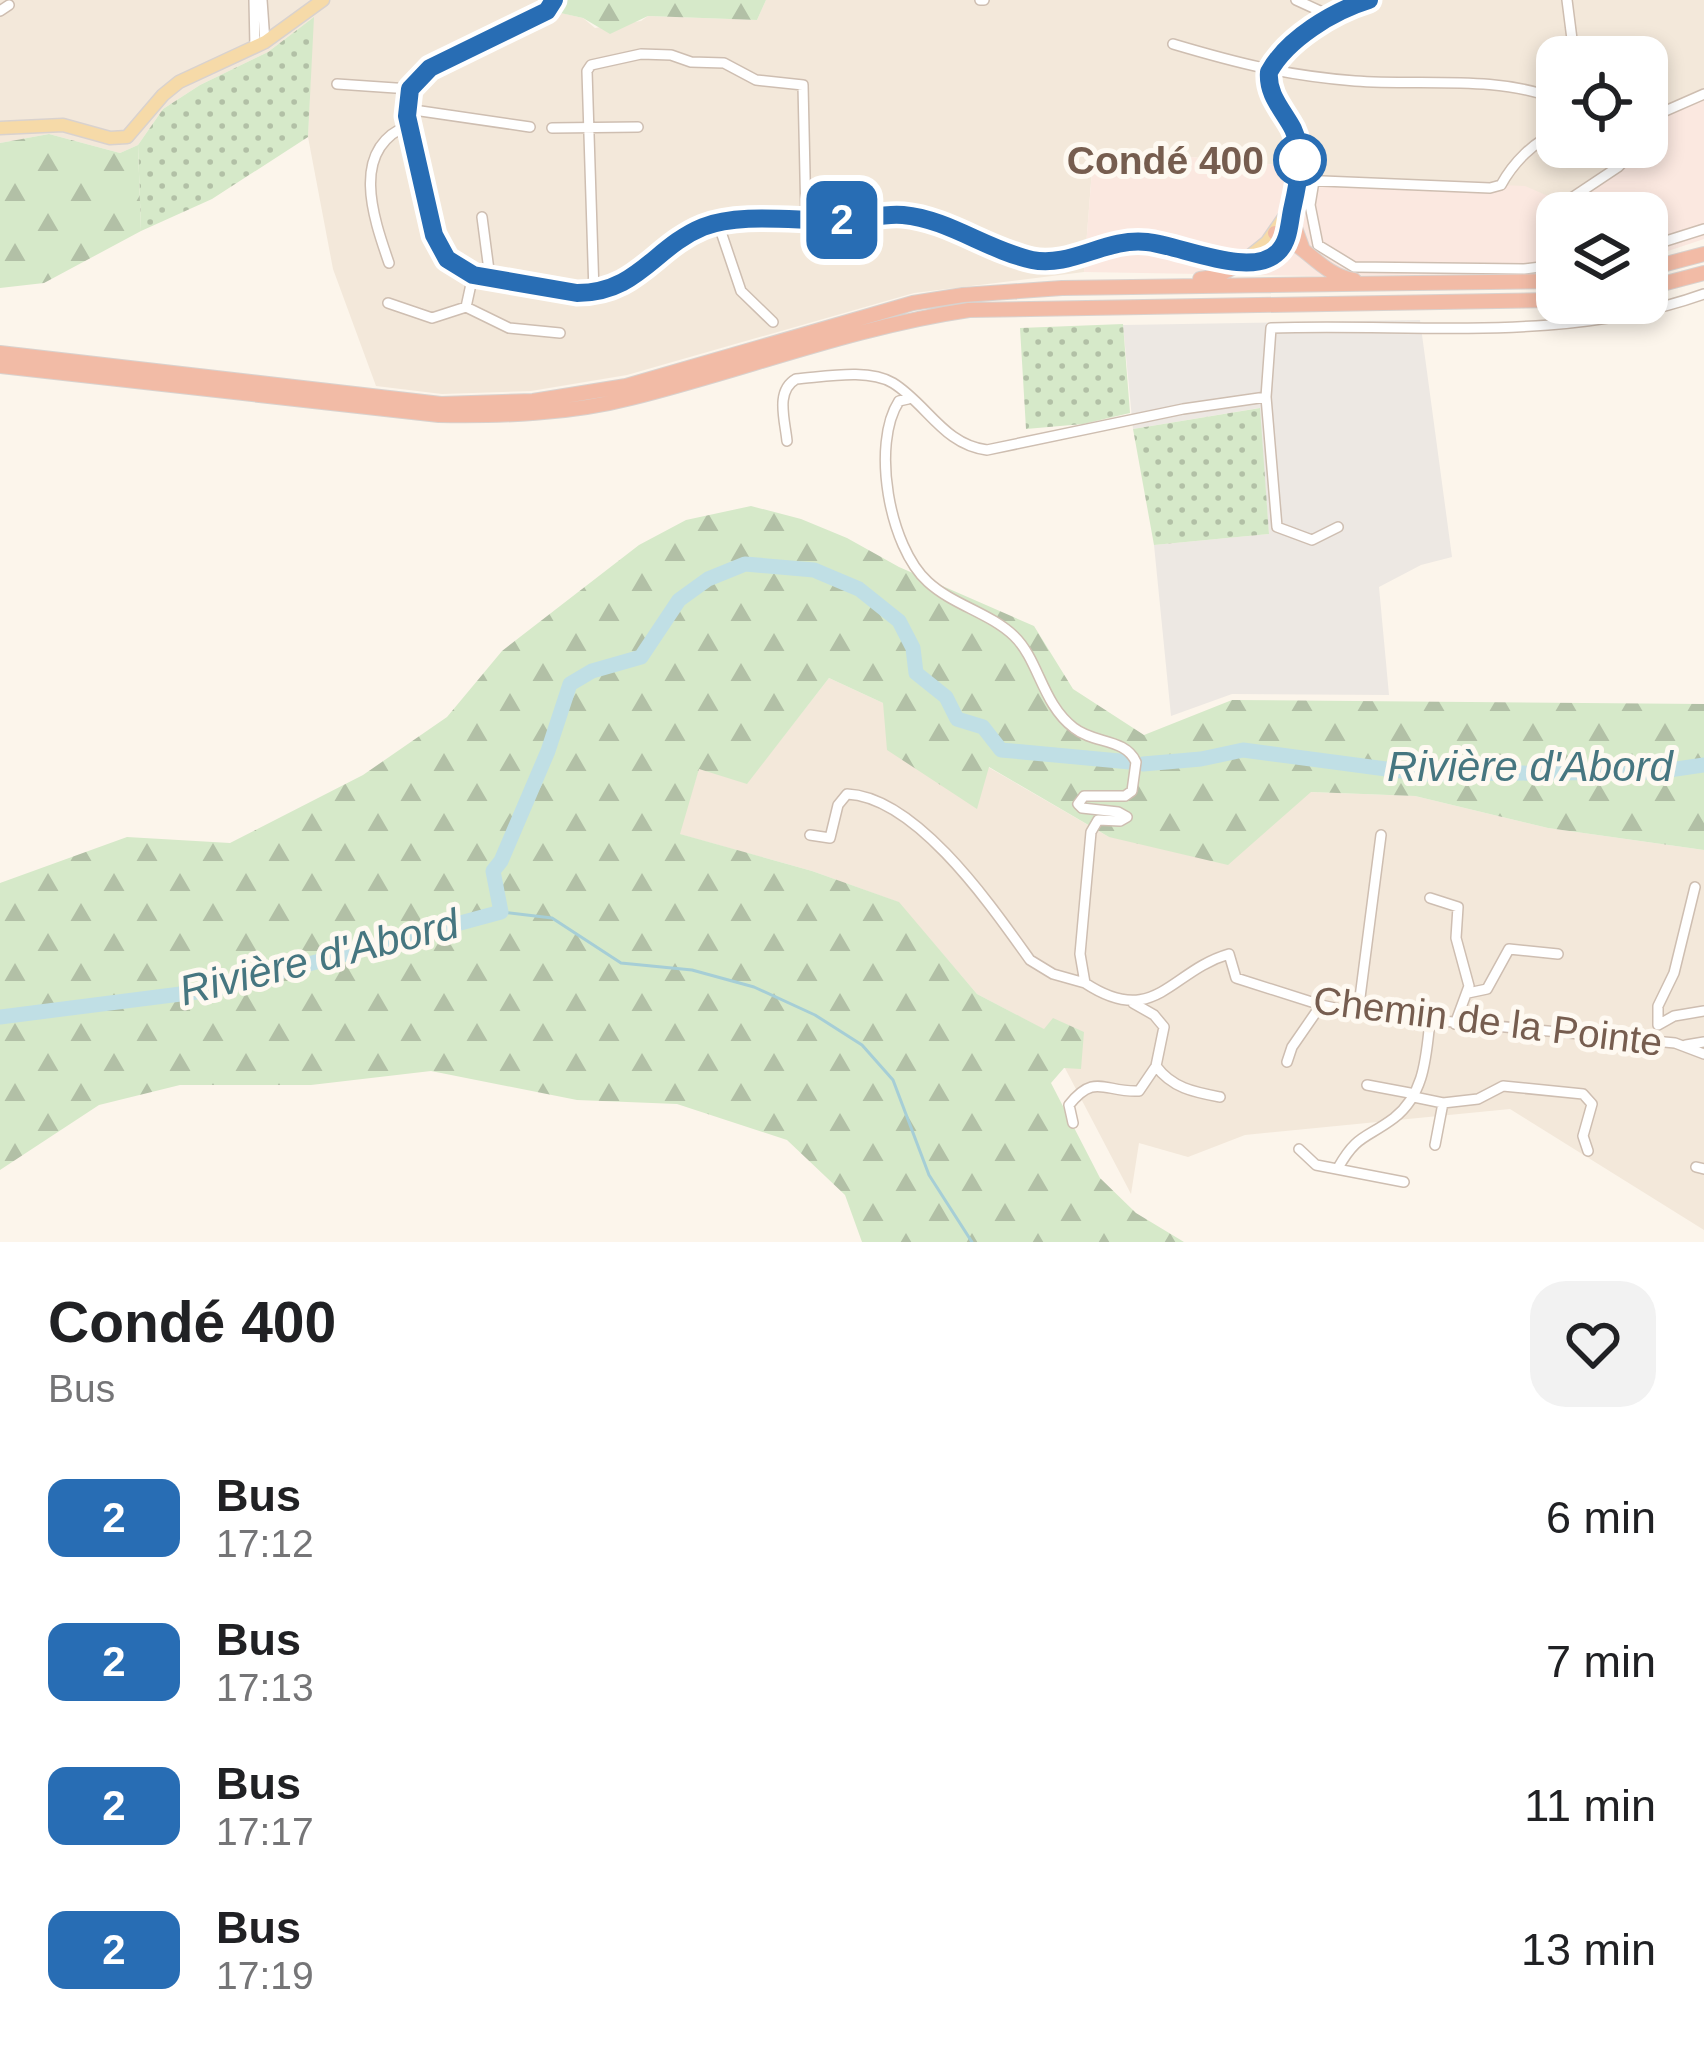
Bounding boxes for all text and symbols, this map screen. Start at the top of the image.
map controls [1536,36,1668,324]
button: locate [1536,36,1668,168]
marker: Condé 400 [1275,135,1325,185]
place label: Condé 400 [1067,139,1264,182]
line badge: 2 [803,181,881,259]
button: layers [1536,192,1668,324]
text: 2 [830,196,854,243]
water label: Rivière d'Abord [1387,743,1675,790]
water label: Rivière d'Abord [175,899,465,1014]
street label: Chemin de la Pointe [1311,978,1665,1064]
button: heart [1530,1281,1656,1407]
text: Condé 400 [48,1290,336,1354]
text: Bus [48,1367,115,1410]
text: Bus [216,1470,301,1521]
text: 6 min [1546,1492,1656,1543]
text: 2 [102,1494,126,1541]
text: 17:12 [216,1522,314,1565]
text: Bus [216,1614,301,1665]
text: 7 min [1546,1636,1656,1687]
text: 2 [102,1638,126,1685]
text: 17:13 [216,1666,314,1709]
text: Bus [216,1758,301,1809]
text: 11 min [1524,1780,1656,1831]
text: 2 [102,1782,126,1829]
text: 17:17 [216,1810,314,1853]
text: Bus [216,1902,301,1953]
text: 13 min [1521,1924,1656,1975]
text: 2 [102,1926,126,1973]
text: 17:19 [216,1954,314,1997]

